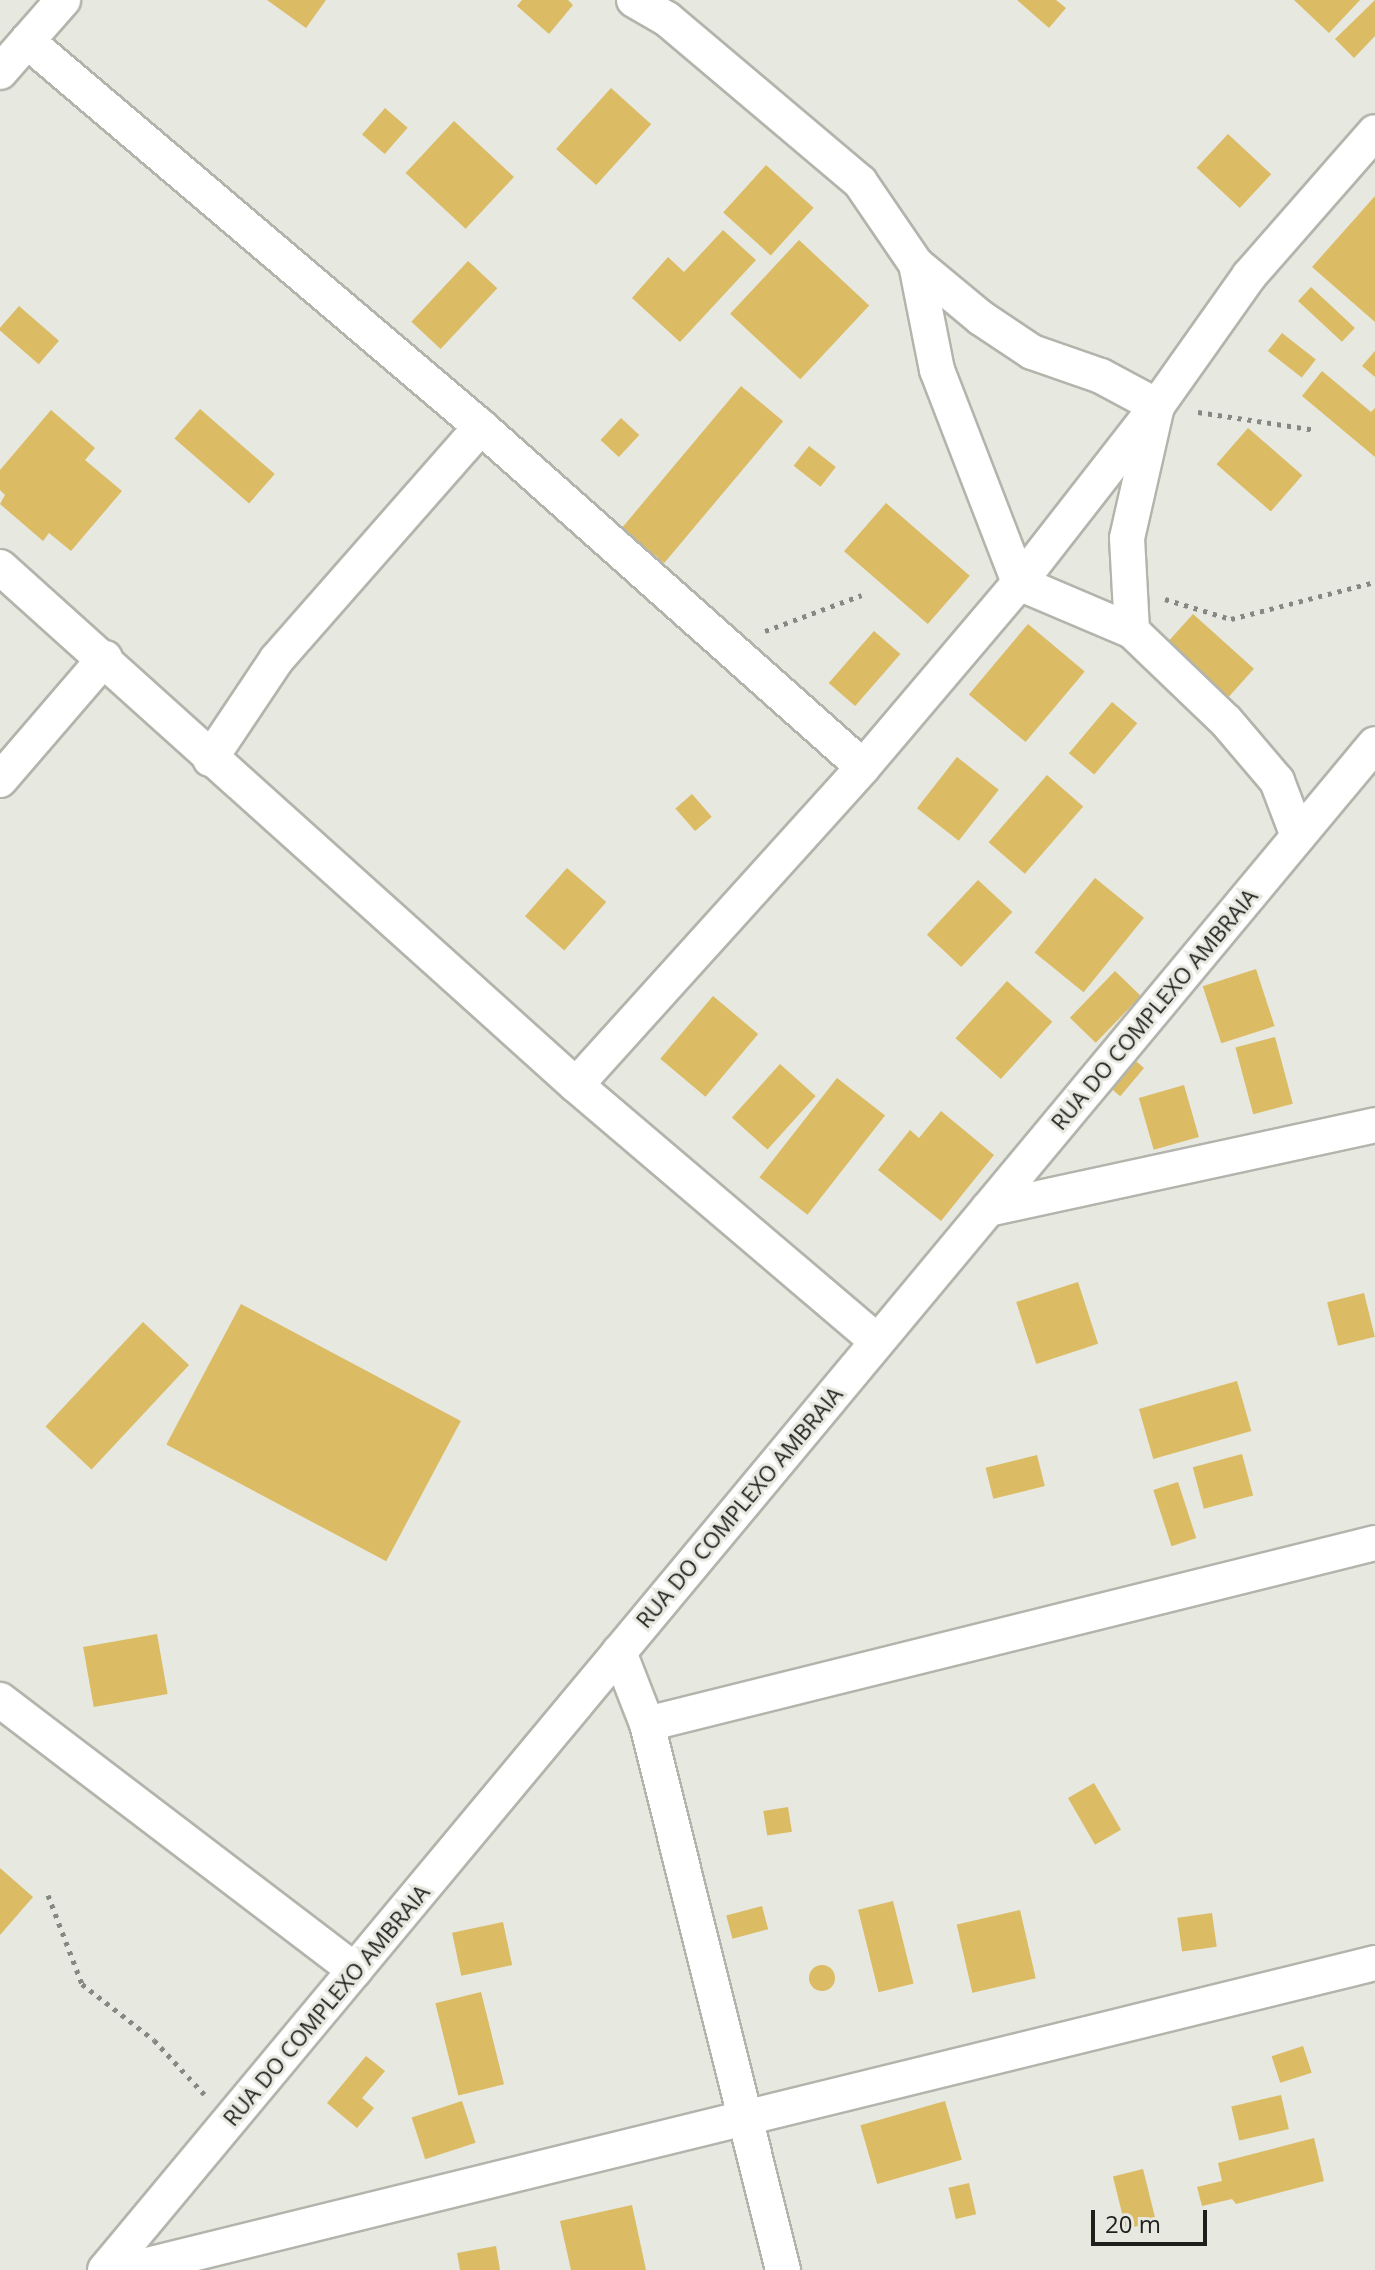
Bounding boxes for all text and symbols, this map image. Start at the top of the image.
street label: RUA DO COMPLEXO AMBRAIA [1045,883,1263,1135]
street label: RUA DO COMPLEXO AMBRAIA [630,1381,848,1633]
street label: RUA DO COMPLEXO AMBRAIA [217,1879,435,2131]
scale bar [1095,2194,1211,2244]
text: 20 m [1105,2207,1161,2240]

